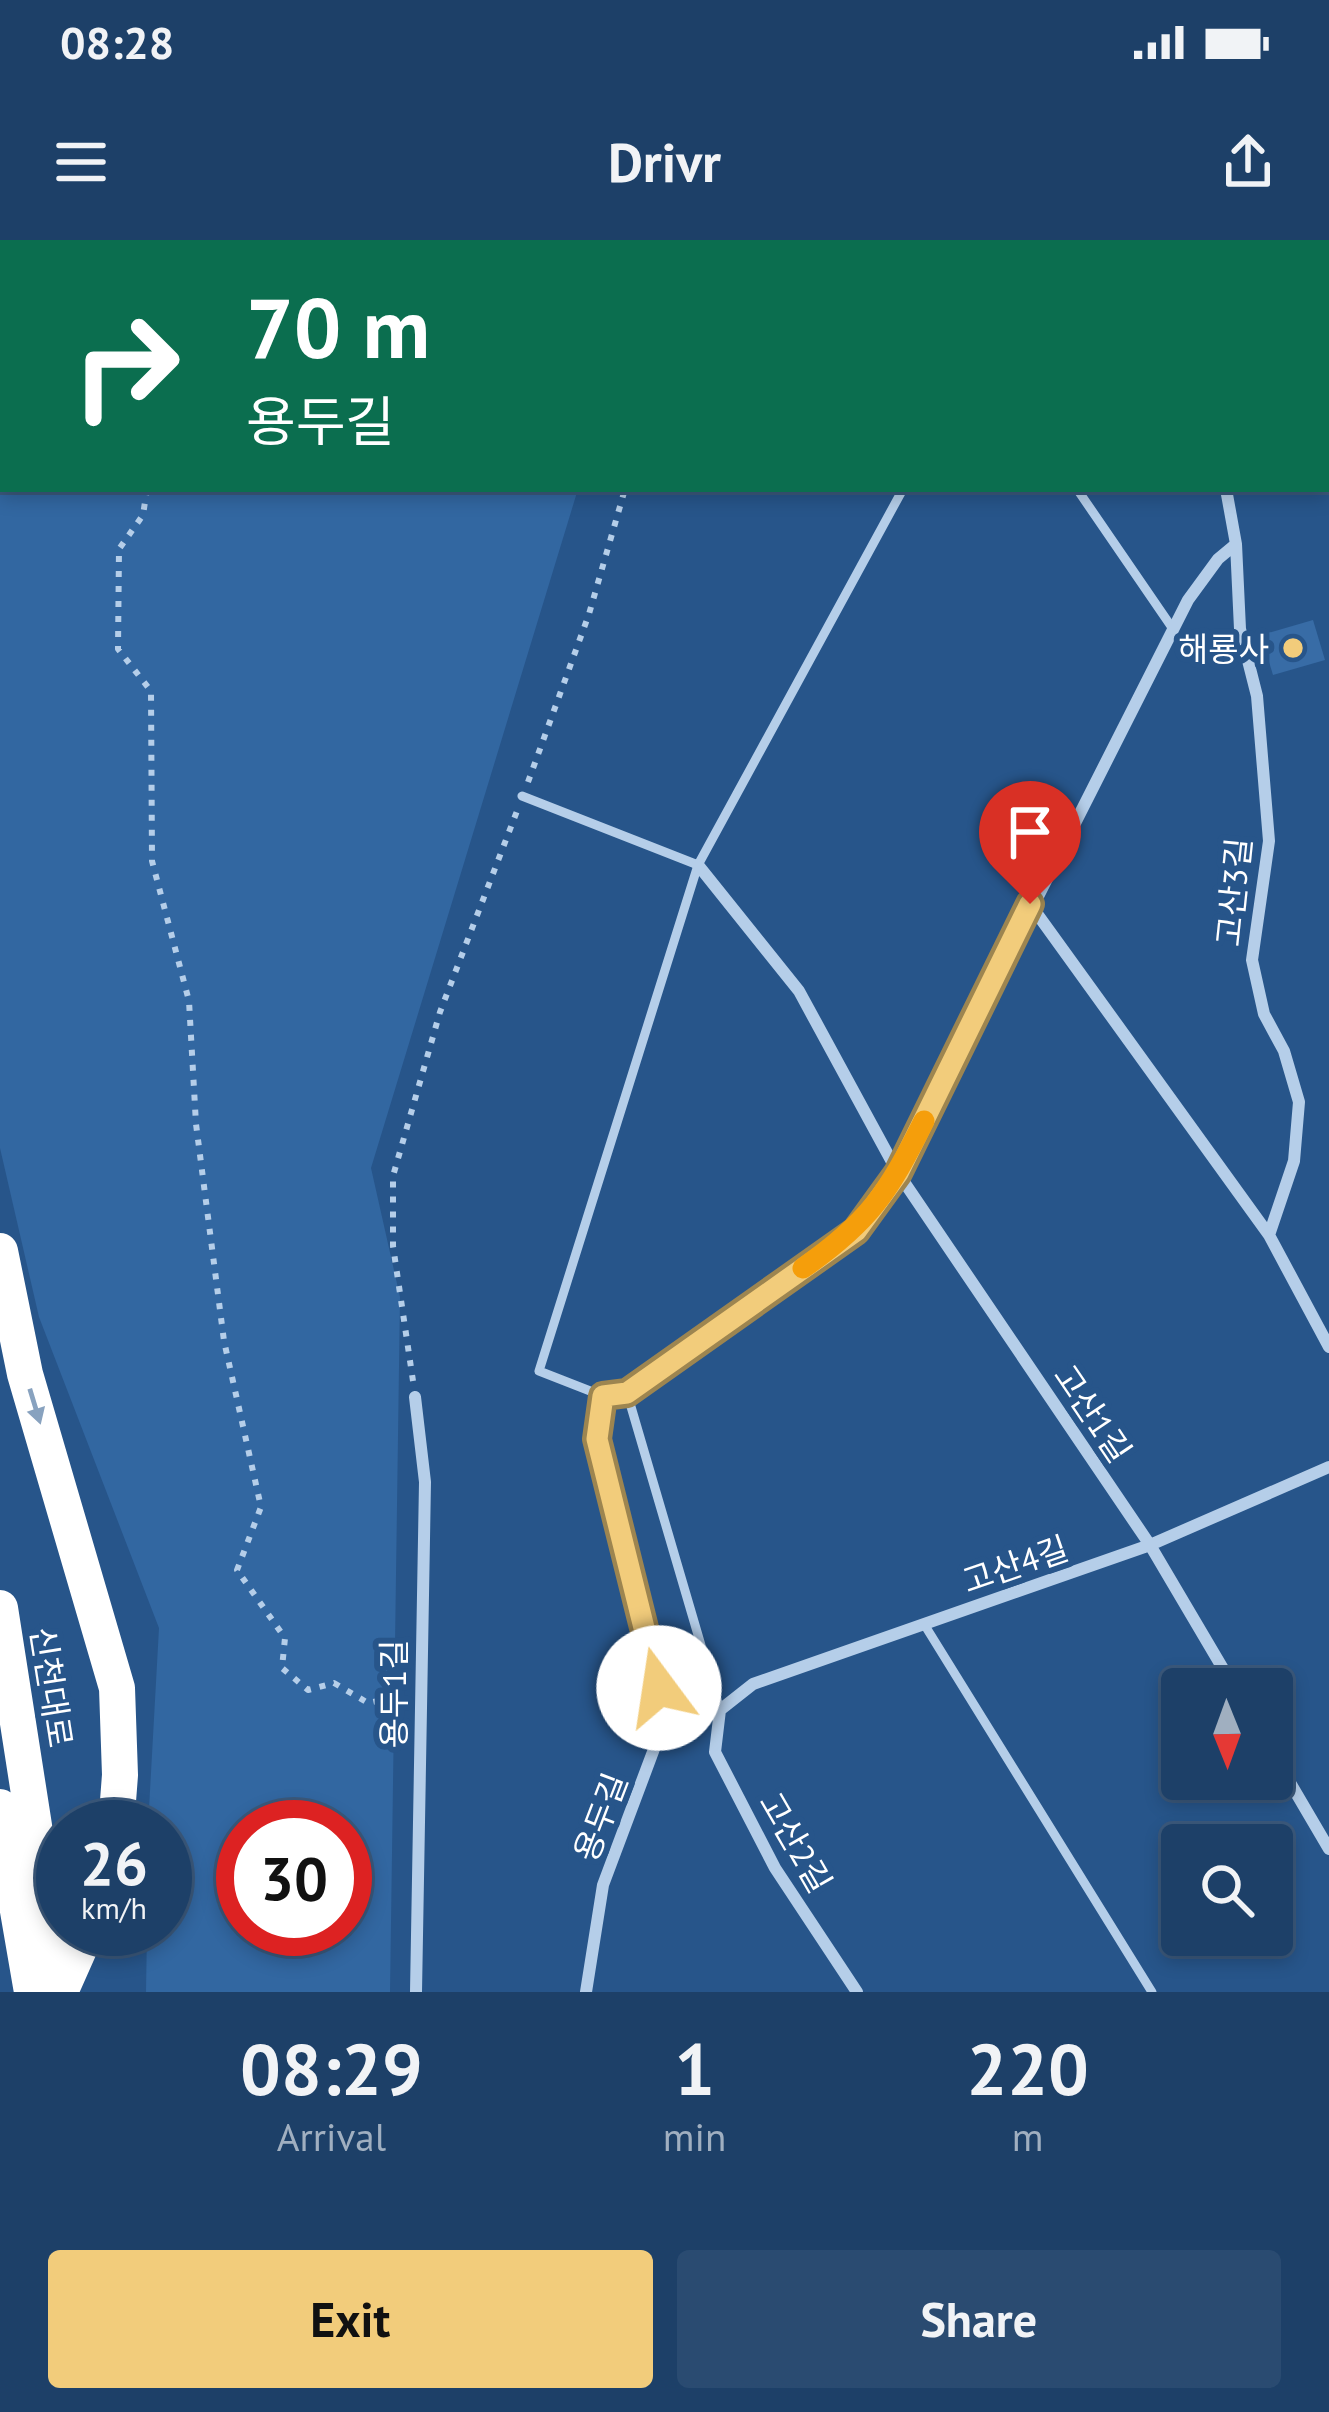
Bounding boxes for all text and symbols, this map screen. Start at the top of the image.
text: 08:28 [60,13,174,71]
text: Drivr [608,127,721,197]
icon: menu [48,129,114,195]
icon: share [1215,129,1281,195]
text: 70 m [246,272,430,381]
icon: right [48,288,204,444]
text: 용두길 [246,386,395,456]
place label: 해룡사 [1178,627,1269,670]
marker: 해룡사 [1280,635,1306,661]
pin [979,781,1081,904]
icon: arrive [997,799,1063,865]
street label: 고산3길 [1206,836,1260,948]
street label: 고산1길 [1045,1356,1141,1470]
one-way arrow [27,1388,45,1425]
street label: 고산4길 [956,1526,1074,1602]
street label: 신천대로 [21,1624,83,1750]
position arrow [596,1625,722,1751]
street label: 용두1길 [372,1639,415,1749]
north arrow [1161,1668,1293,1800]
map controls [1161,1668,1293,1956]
street label: 용두길 [564,1767,636,1867]
street label: 고산2길 [750,1784,842,1900]
speed limit sign: 30 [216,1800,372,1956]
text: 26 [80,1824,148,1902]
button: search [1161,1824,1293,1956]
text: km/h [81,1888,147,1927]
text: 08:29 [240,2022,423,2115]
text: 1 [674,2022,715,2115]
text: 220 [966,2022,1089,2115]
text: Arrival [277,2111,386,2162]
text: min [663,2111,726,2162]
text: m [1012,2111,1043,2162]
button: Exit [48,2250,653,2388]
button: Share [677,2250,1281,2388]

